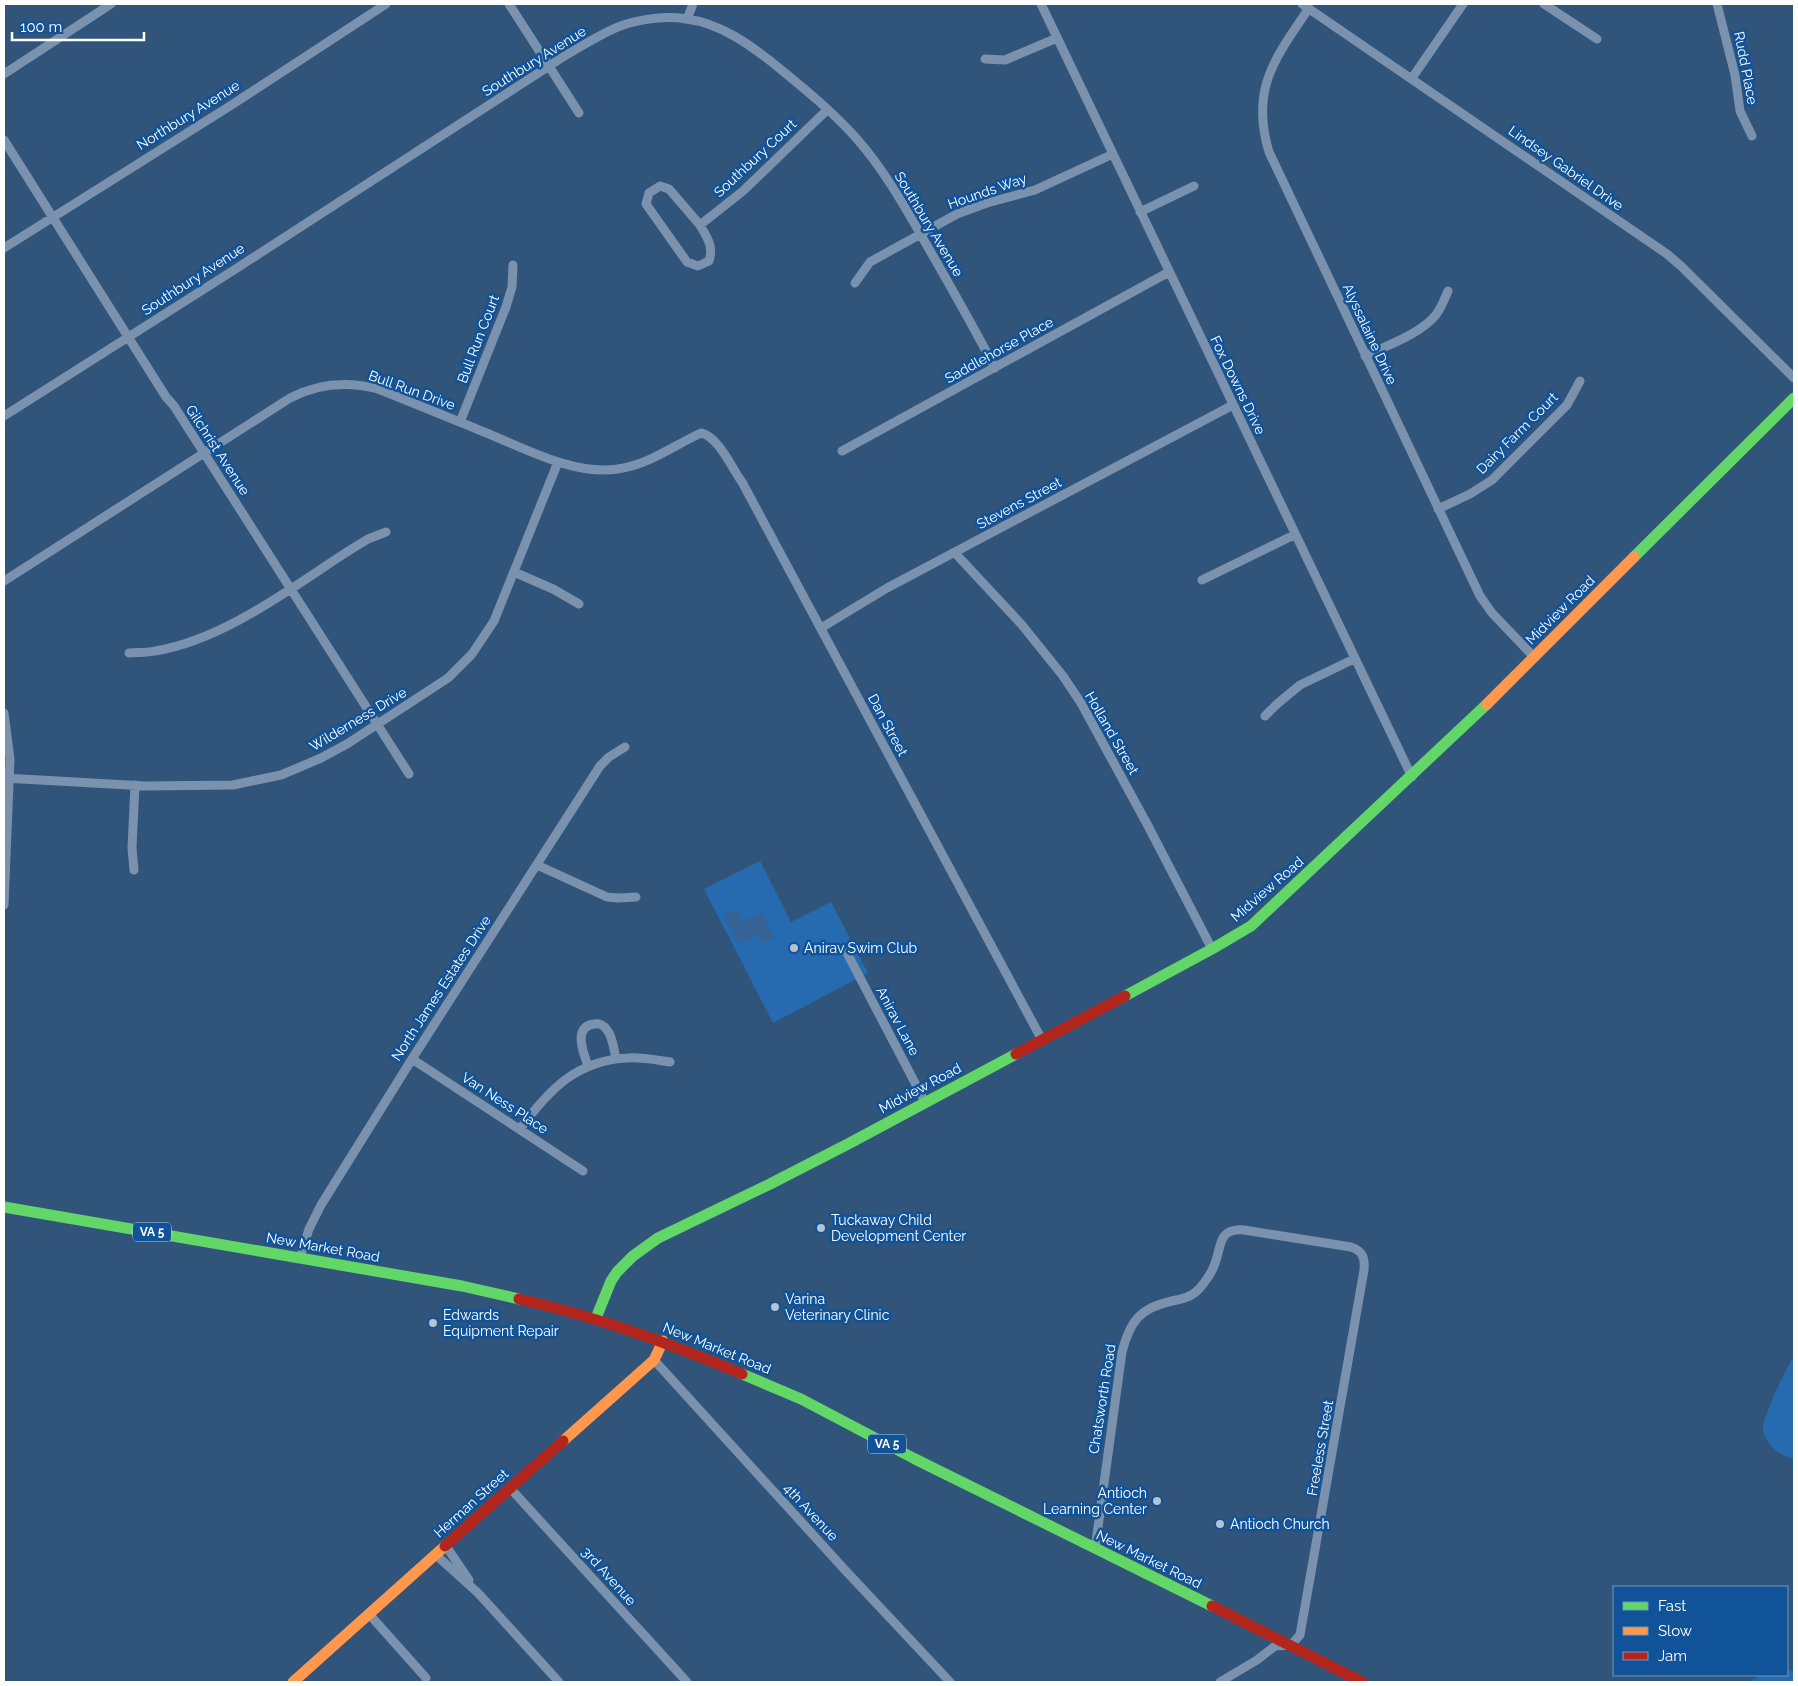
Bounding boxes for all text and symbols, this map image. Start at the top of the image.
scale bar [12,10,145,42]
text: 100 m [20,18,62,36]
street label: Southbury Avenue [479,23,589,99]
street label: Rudd Place [1731,30,1761,106]
street label: Northbury Avenue [134,77,242,153]
street label: Southbury Court [711,116,800,200]
street label: Lindsey Gabriel Drive [1506,122,1626,214]
street label: Southbury Avenue [891,169,967,279]
street label: Hounds Way [945,170,1029,212]
street label: Southbury Avenue [139,240,247,318]
street label: Alyssalaine Drive [1340,281,1400,387]
street label: Bull Run Court [454,292,502,385]
street label: Saddlehorse Place [942,314,1056,386]
street label: Fox Downs Drive [1207,333,1269,437]
street label: Bull Run Drive [367,367,457,413]
street label: Dairy Farm Court [1473,389,1561,477]
street label: Gilchrist Avenue [183,402,253,498]
street label: Stevens Street [974,474,1064,532]
street label: Midview Road [1522,572,1598,648]
street label: Wilderness Drive [307,684,409,754]
street label: Holland Street [1082,689,1142,778]
street label: Dan Street [865,691,911,759]
street label: Midview Road [1228,853,1306,925]
street label: North James Estates Drive [388,912,494,1064]
place label: Anirav Swim Club [804,940,917,956]
marker: Anirav Swim Club [788,942,800,954]
street label: Anirav Lane [873,984,923,1058]
street label: Midview Road [876,1060,964,1116]
street label: Van Ness Place [459,1069,551,1137]
place label: Tuckaway Child Development Center [831,1212,966,1244]
road number: VA 5 [133,1222,171,1242]
marker: Tuckaway Child Development Center [815,1222,827,1234]
street label: New Market Road [265,1229,381,1265]
place label: Varina Veterinary Clinic [785,1291,890,1323]
marker: Varina Veterinary Clinic [769,1301,781,1313]
place label: Edwards Equipment Repair [443,1307,559,1339]
marker: Edwards Equipment Repair [427,1317,439,1329]
street label: New Market Road [661,1319,773,1377]
street label: Chatsworth Road [1085,1343,1119,1455]
street label: Freeless Street [1304,1399,1336,1497]
road number: VA 5 [868,1435,906,1454]
street label: Herman Street [431,1465,512,1541]
street label: 4th Avenue [780,1480,842,1544]
place label: Antioch Learning Center [1043,1485,1147,1517]
marker: Antioch Learning Center [1151,1495,1163,1507]
place label: Antioch Church [1230,1516,1330,1532]
marker: Antioch Church [1214,1518,1226,1530]
street label: New Market Road [1094,1527,1204,1591]
street label: 3rd Avenue [579,1543,639,1609]
legend [1613,1586,1788,1676]
text: Fast [1658,1597,1686,1615]
text: Slow [1658,1622,1692,1640]
text: Jam [1658,1647,1687,1665]

